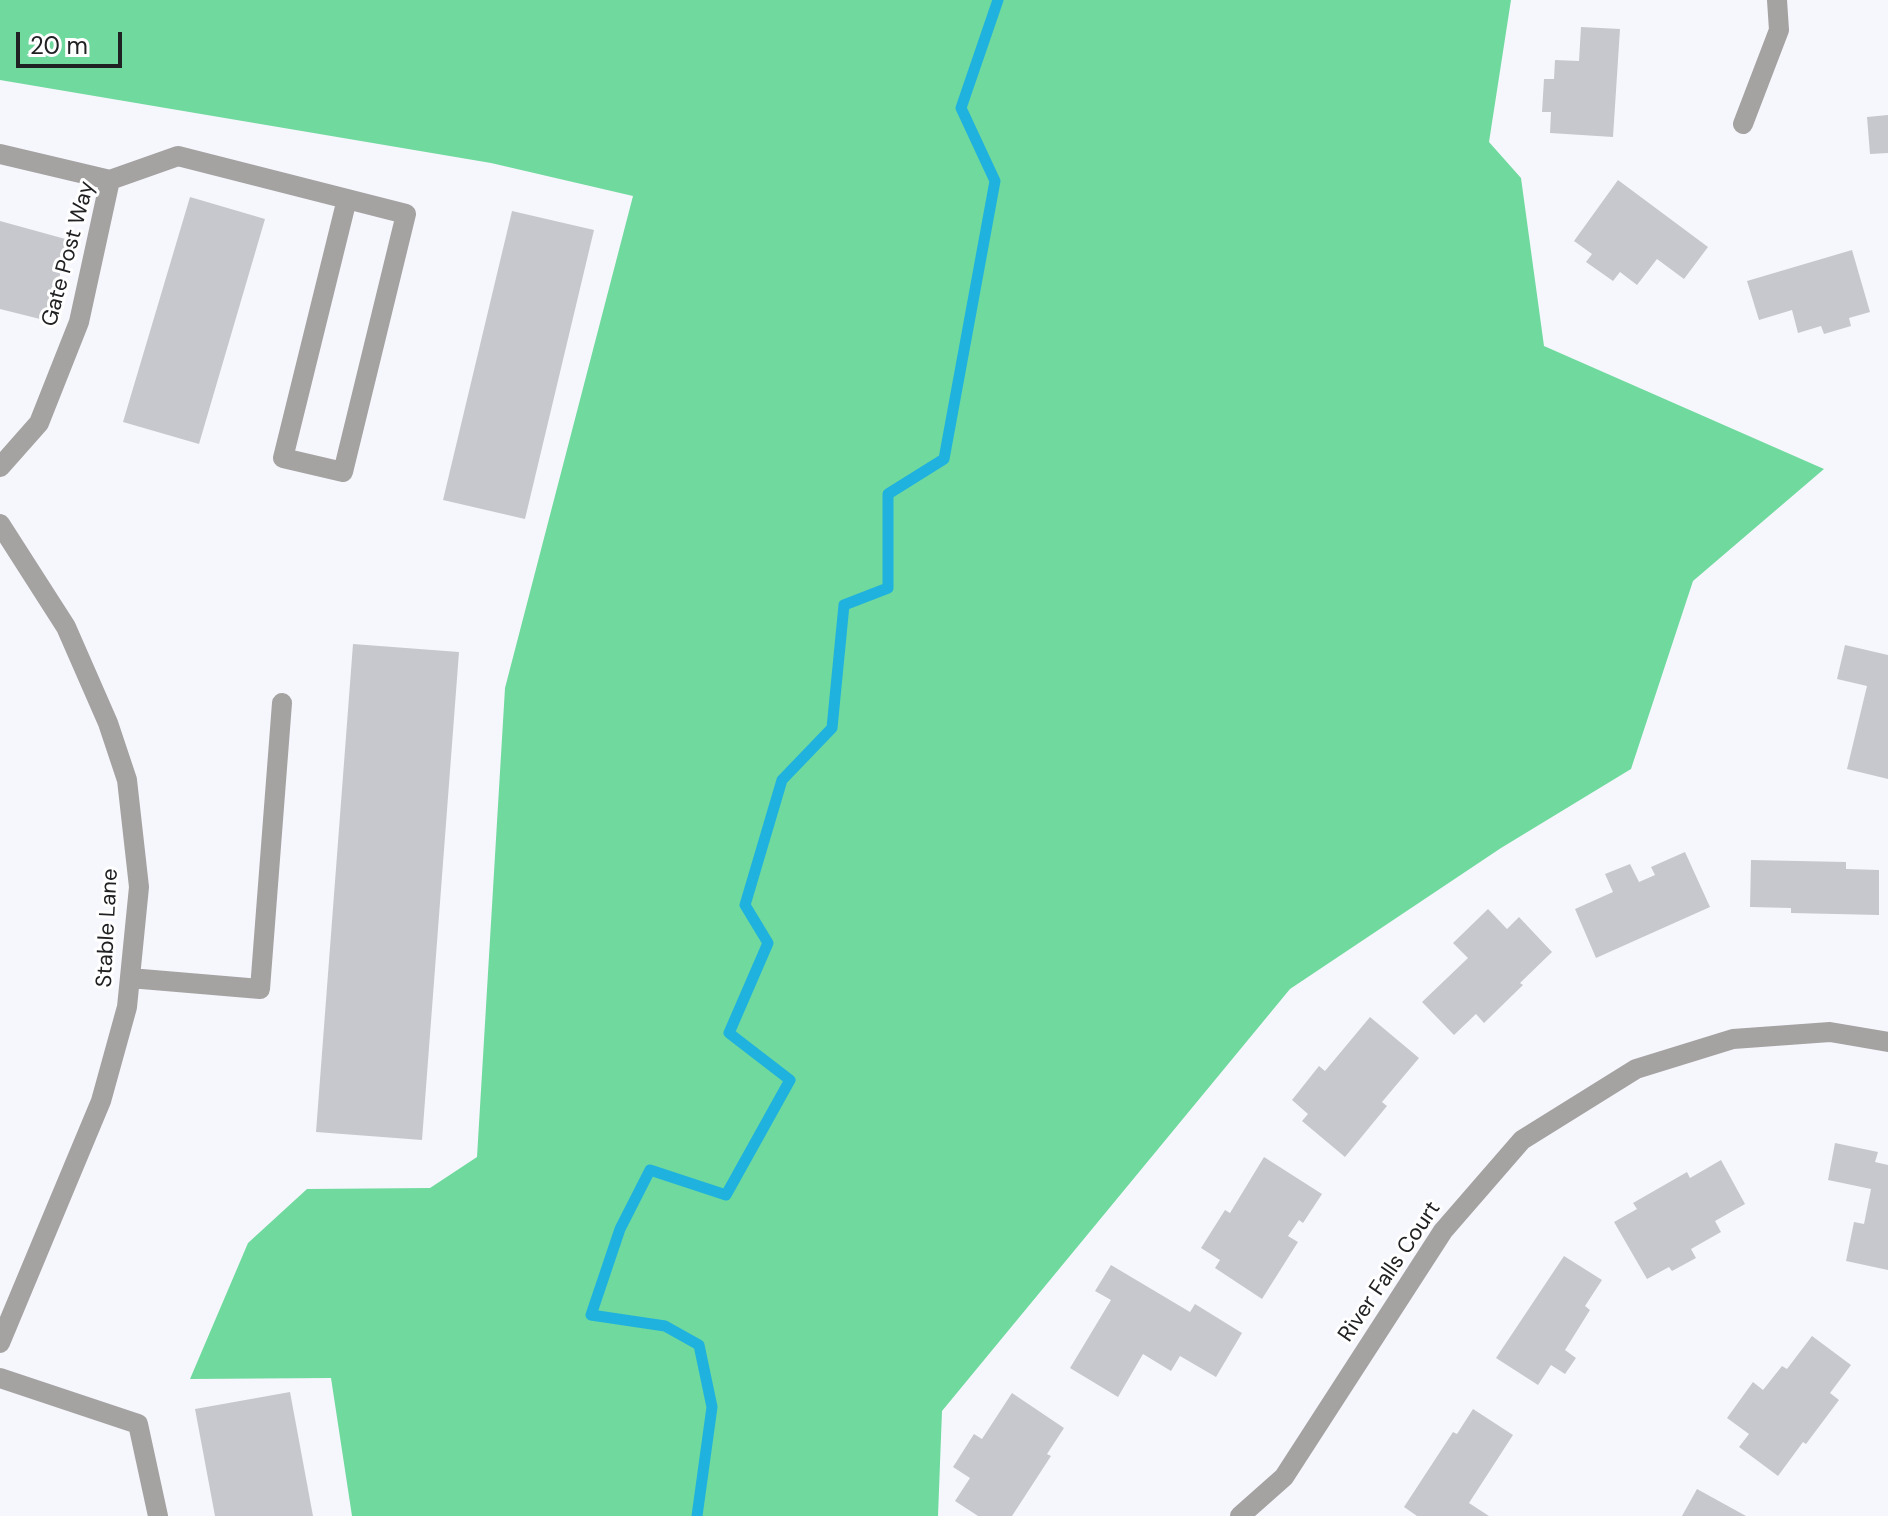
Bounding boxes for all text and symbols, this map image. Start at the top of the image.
scale bar [20,16,126,66]
text: 20 m [30,30,88,61]
street label: Gate Post Way [37,178,101,330]
street label: Stable Lane [92,868,124,988]
street label: River Falls Court [1333,1197,1447,1347]

